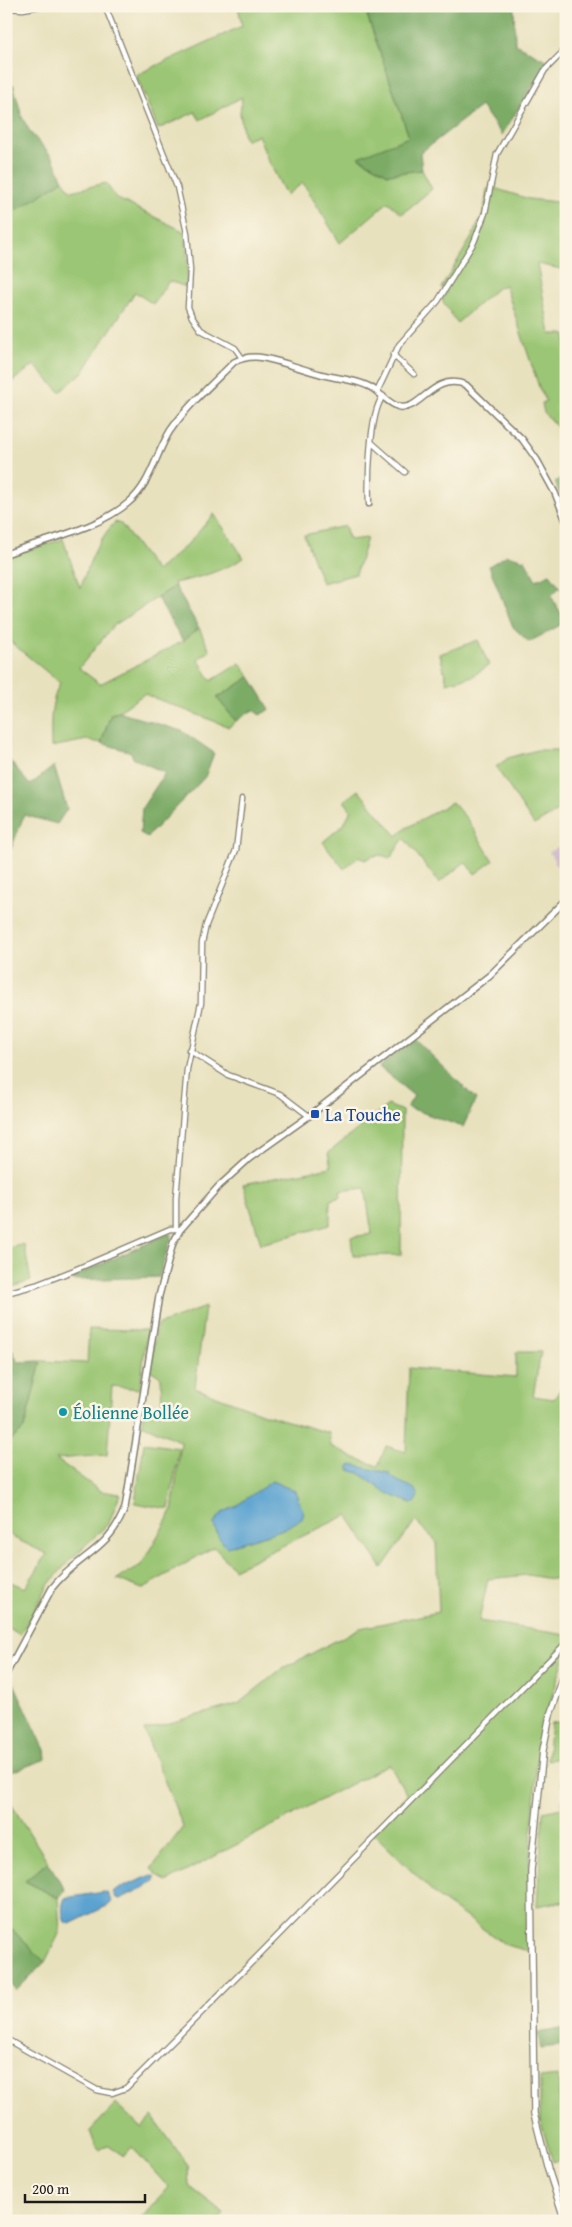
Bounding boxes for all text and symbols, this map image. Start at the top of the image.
place label: La Touche [325,1101,401,1128]
marker: La Touche [309,1108,321,1120]
place label: Éolienne Bollée [73,1399,189,1426]
marker: Éolienne Bollée [57,1406,69,1418]
scale bar [25,2172,145,2204]
text: 200 m [32,2178,70,2199]

